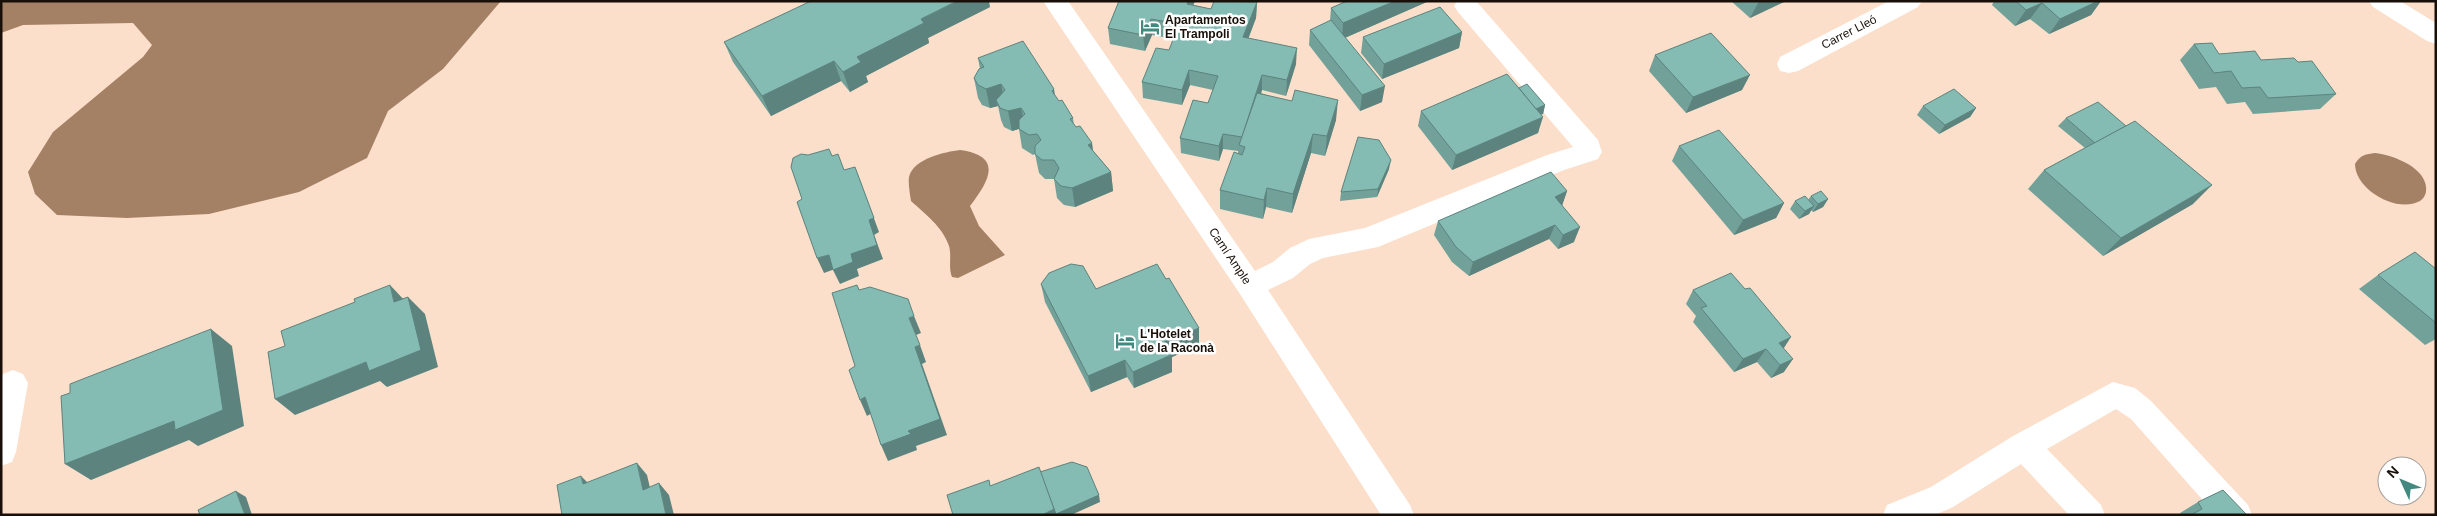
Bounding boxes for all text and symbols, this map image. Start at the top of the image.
street label: Carrer Lleó [1819,12,1879,52]
place label: Apartamentos El Trampoli [1165,13,1246,41]
hotel icon: Apartamentos El Trampoli [1139,16,1161,38]
street label: Camí Ample [1206,225,1254,287]
place label: L'Hotelet de la Raconà [1140,327,1214,355]
hotel icon: L'Hotelet de la Raconà [1114,330,1136,352]
north arrow [2377,456,2427,506]
text: N [2383,463,2402,481]

